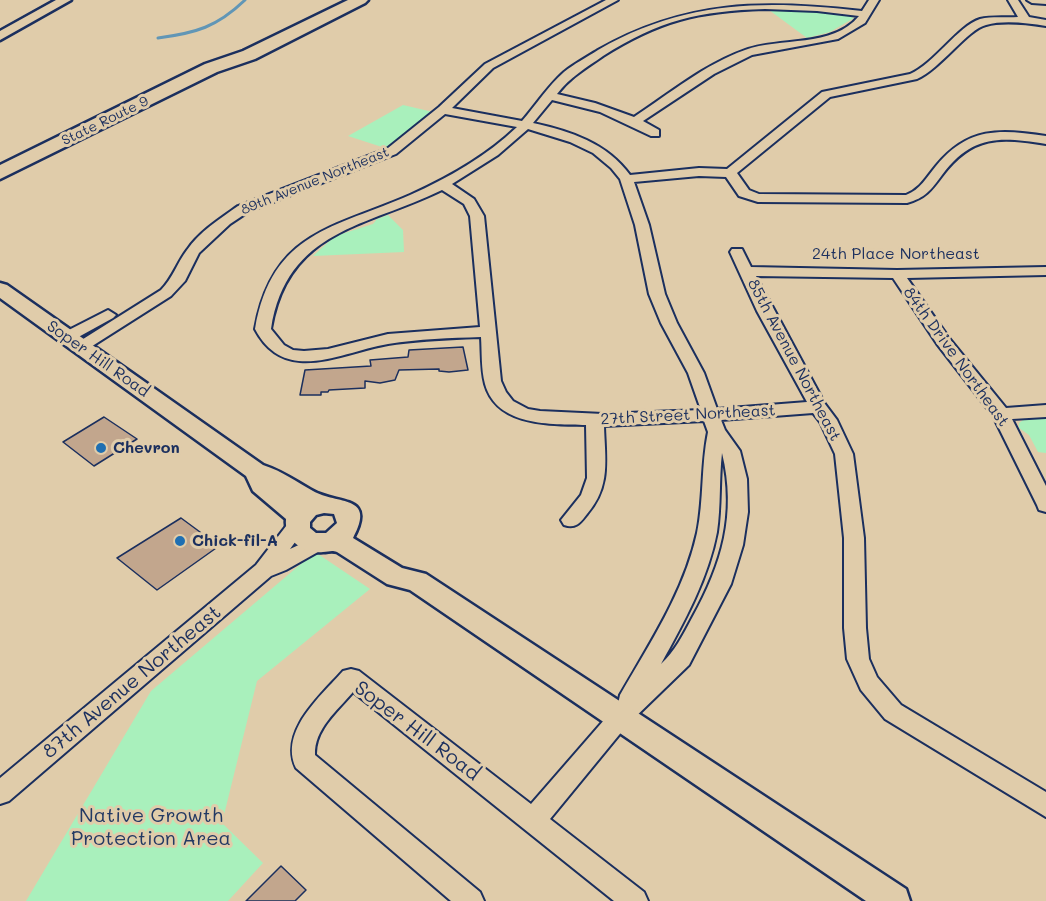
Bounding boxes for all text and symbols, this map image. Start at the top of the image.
street label: State Route 9 [59,93,151,149]
street label: 89th Avenue Northeast [238,144,392,218]
street label: 24th Place Northeast [812,244,980,264]
street label: 85th Avenue Northeast [743,276,845,444]
street label: 84th Drive Northeast [899,284,1013,430]
street label: Soper Hill Road [43,317,153,401]
street label: 27th Street Northeast [600,401,776,429]
place label: Chevron [113,438,180,458]
marker: Chevron [94,441,108,455]
place label: Chick-fil-A [192,531,278,551]
marker: Chick-fil-A [173,534,187,548]
street label: 87th Avenue Northeast [38,600,226,764]
street label: Soper Hill Road [350,676,484,786]
park label: Native Growth Protection Area [71,804,231,851]

